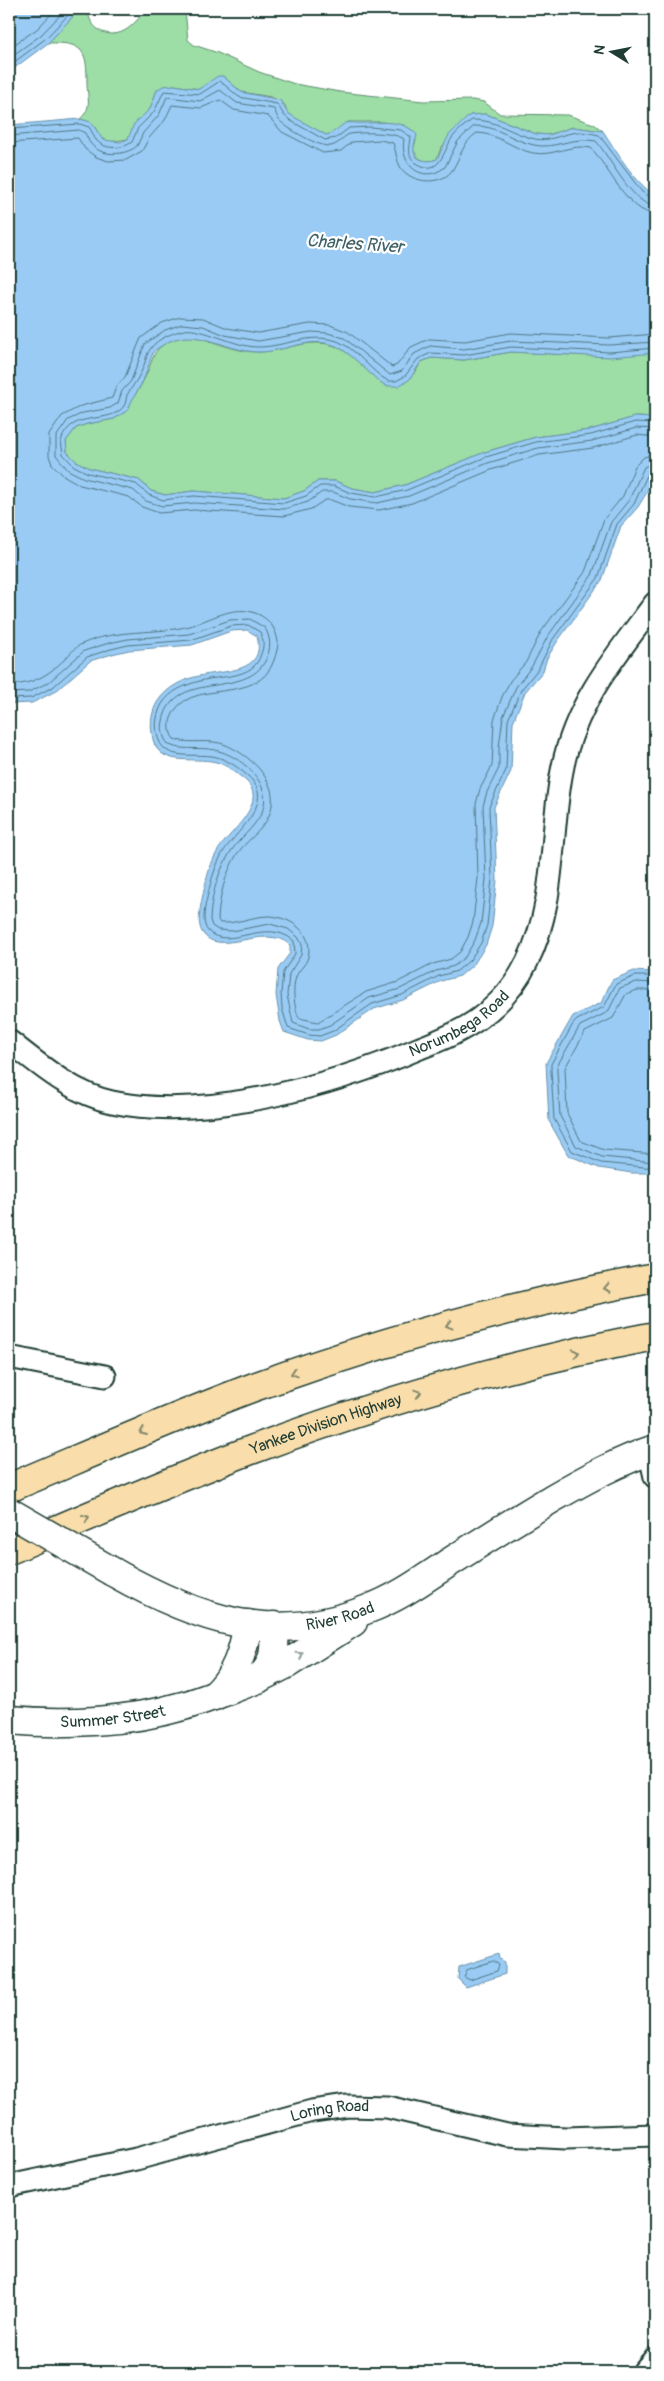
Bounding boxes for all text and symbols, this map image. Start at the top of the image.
north arrow [586,28,636,78]
text: N [590,44,609,56]
water label: Charles River [306,229,407,259]
street label: Norumbega Road [406,987,514,1062]
one-way arrow [603,1282,612,1292]
one-way arrow [446,1320,454,1330]
one-way arrow [571,1348,580,1358]
one-way arrow [291,1368,299,1378]
street label: Yankee Division Highway [246,1389,404,1460]
one-way arrow [414,1389,422,1399]
one-way arrow [139,1426,148,1436]
one-way arrow [81,1513,90,1524]
street label: River Road [305,1598,377,1635]
one-way arrow [295,1652,304,1662]
street label: Summer Street [60,1701,168,1732]
street label: Loring Road [288,2096,370,2126]

